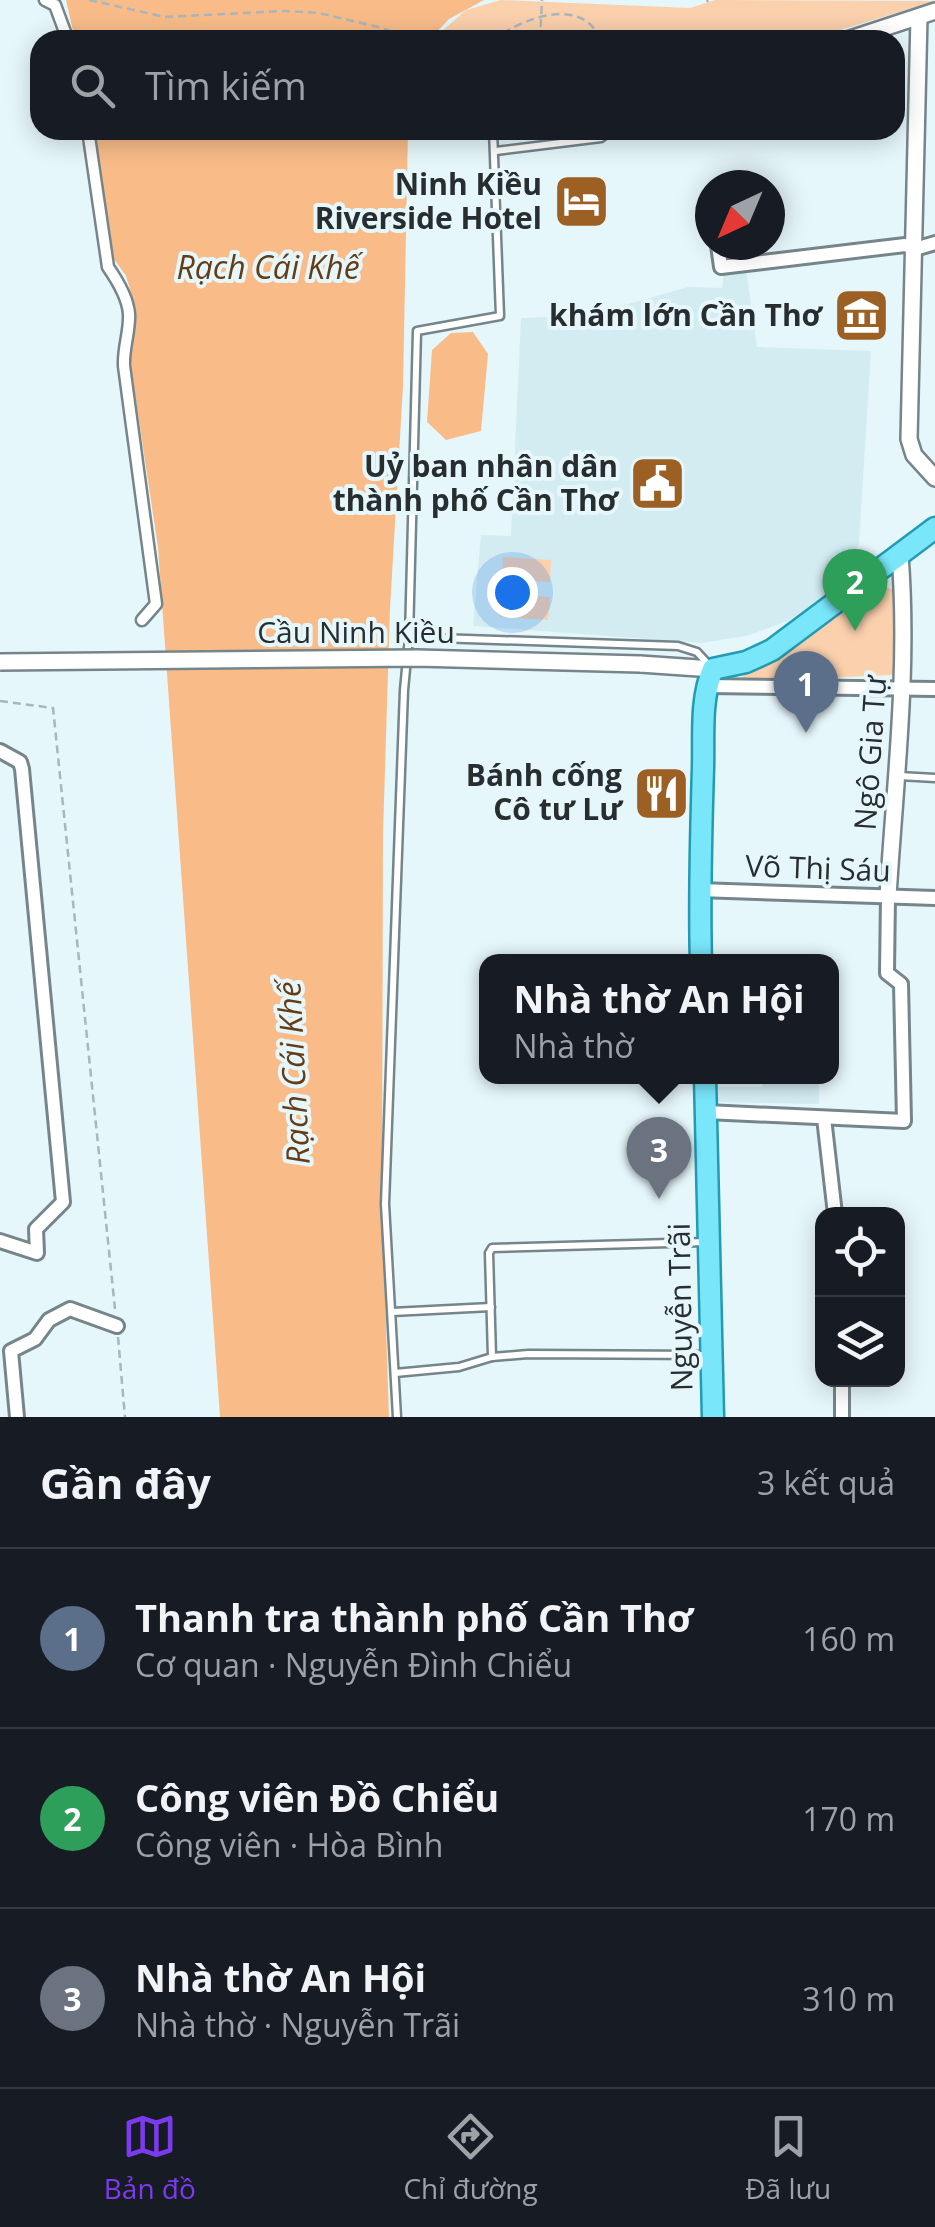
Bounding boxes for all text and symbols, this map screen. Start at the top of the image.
search box [30,30,905,140]
icon: search [65,58,120,113]
text: Tìm kiếm [145,59,307,111]
place label: Ninh Kiều Riverside Hotel [315,163,542,238]
north arrow [695,170,785,260]
hotel icon: Ninh Kiều Riverside Hotel [551,172,611,232]
water label: Rạch Cái Khế [176,245,364,288]
museum icon: khám lớn Cần Thơ [831,286,891,346]
place label: khám lớn Cần Thơ [549,294,824,335]
place label: Uỷ ban nhân dân thành phố Cần Thơ [333,445,620,520]
public building icon: Uỷ ban nhân dân thành phố Cần Thơ [627,454,687,514]
pin: 2 [822,548,888,631]
your location [487,567,538,618]
street label: Cầu Ninh Kiều [257,611,455,652]
pin: 1 [774,650,838,733]
street label: Ngô Gia Tự [844,673,895,832]
place label: Bánh cống Cô tư Lư [466,754,624,829]
restaurant icon: Bánh cống Cô tư Lư [631,763,691,823]
street label: Võ Thị Sáu [745,844,891,891]
popup [479,954,839,1084]
text: Nhà thờ An Hội [513,972,805,1024]
water label: Rạch Cái Khế [266,976,319,1166]
text: Nhà thờ [513,1024,634,1067]
pin: 3 [626,1116,692,1199]
map controls [815,1207,905,1387]
button: locate [815,1207,905,1297]
street label: Nguyễn Trãi [658,1222,701,1392]
button: layers [815,1297,905,1387]
text: Gần đây [40,1454,211,1511]
text: 3 kết quả [757,1461,895,1504]
text: Thanh tra thành phố Cần Thơ [135,1591,693,1643]
text: 1 [63,1617,82,1660]
text: 160 m [802,1617,895,1660]
text: Cơ quan · Nguyễn Đình Chiểu [135,1643,572,1686]
text: Công viên Đồ Chiểu [135,1771,499,1823]
text: 2 [63,1797,82,1840]
text: 170 m [802,1797,895,1840]
text: Công viên · Hòa Bình [135,1823,443,1866]
text: Nhà thờ An Hội [135,1951,426,2003]
text: 3 [63,1977,82,2020]
text: 310 m [802,1977,895,2020]
text: Nhà thờ · Nguyễn Trãi [135,2003,460,2046]
tab: Bản đồ [104,2109,196,2207]
tab: Chỉ đường [403,2109,538,2207]
tab: Đã lưu [745,2109,831,2207]

